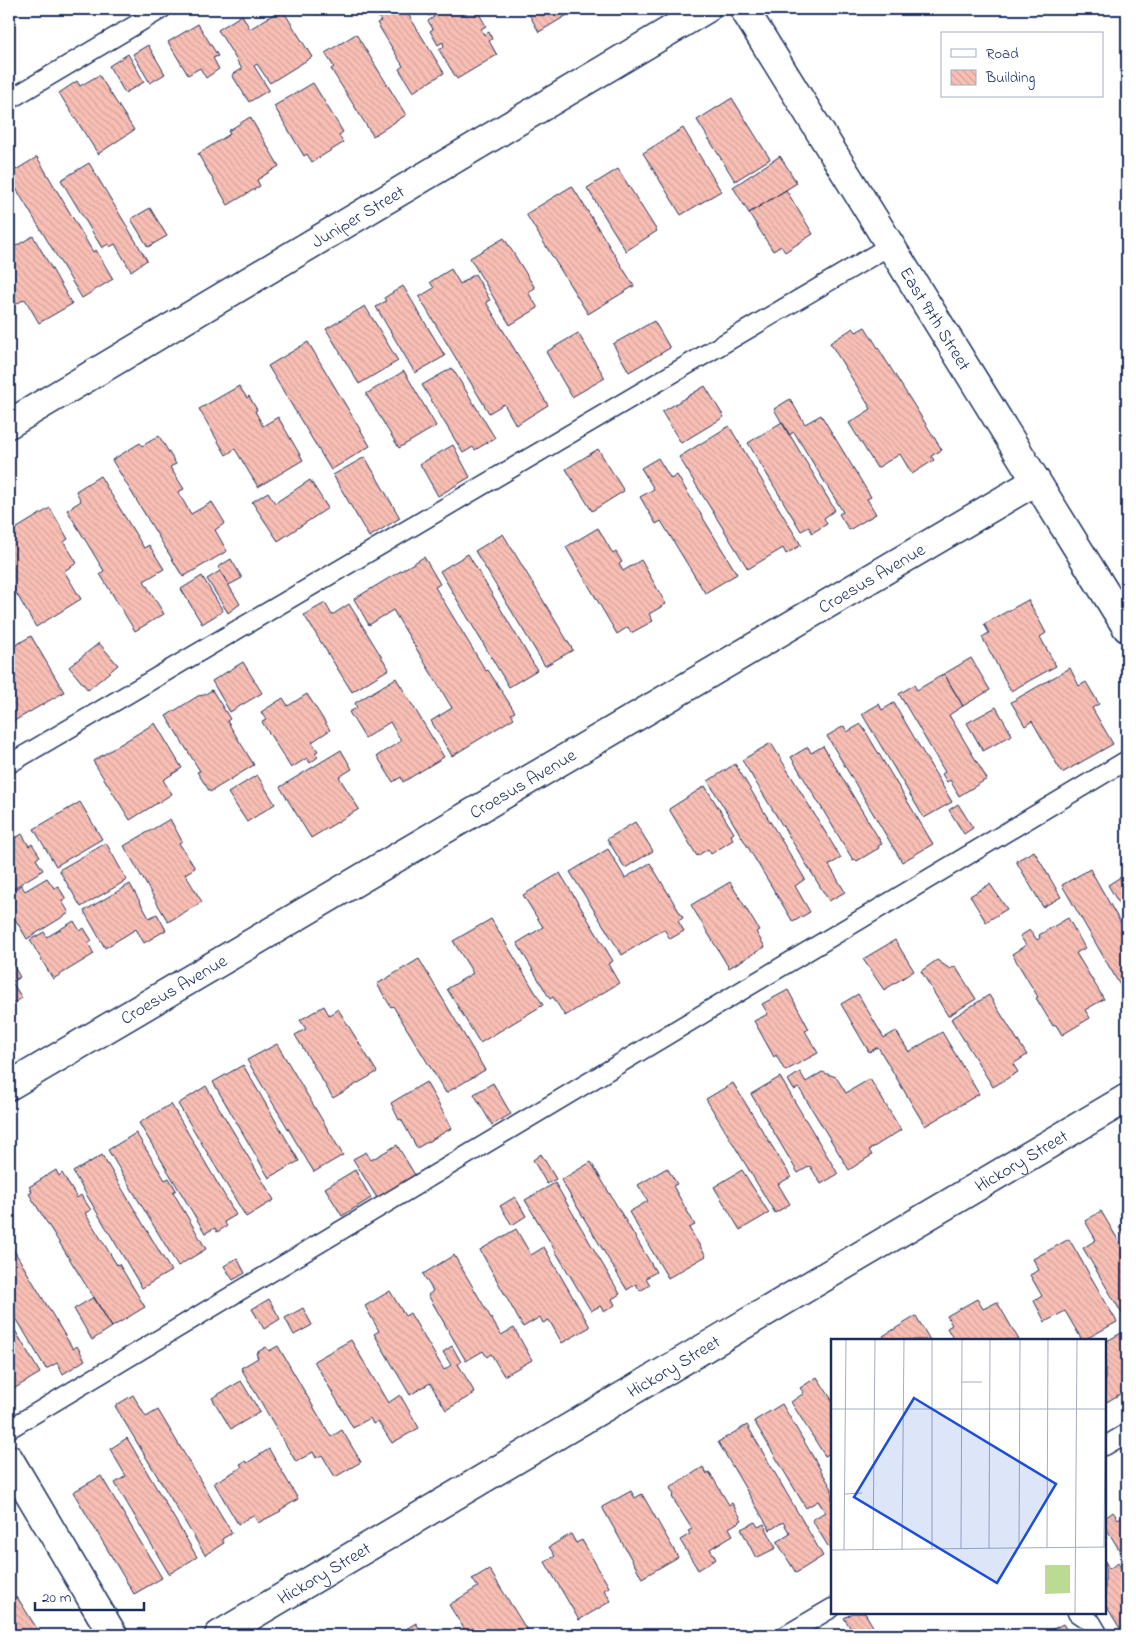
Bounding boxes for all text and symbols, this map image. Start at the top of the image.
legend [941,32,1104,98]
text: Road [986,43,1019,65]
text: Building [985,67,1035,90]
street label: Juniper Street [307,180,410,256]
street label: East 97th Street [892,263,976,377]
street label: Croesus Avenue [814,538,932,621]
street label: Croesus Avenue [465,743,583,827]
street label: Croesus Avenue [116,949,234,1032]
street label: Hickory Street [971,1124,1074,1200]
street label: Hickory Street [623,1330,726,1406]
inset map [831,1339,1106,1614]
street label: Hickory Street [273,1537,377,1612]
scale bar [35,1579,144,1611]
text: 20 m [42,1587,72,1609]

